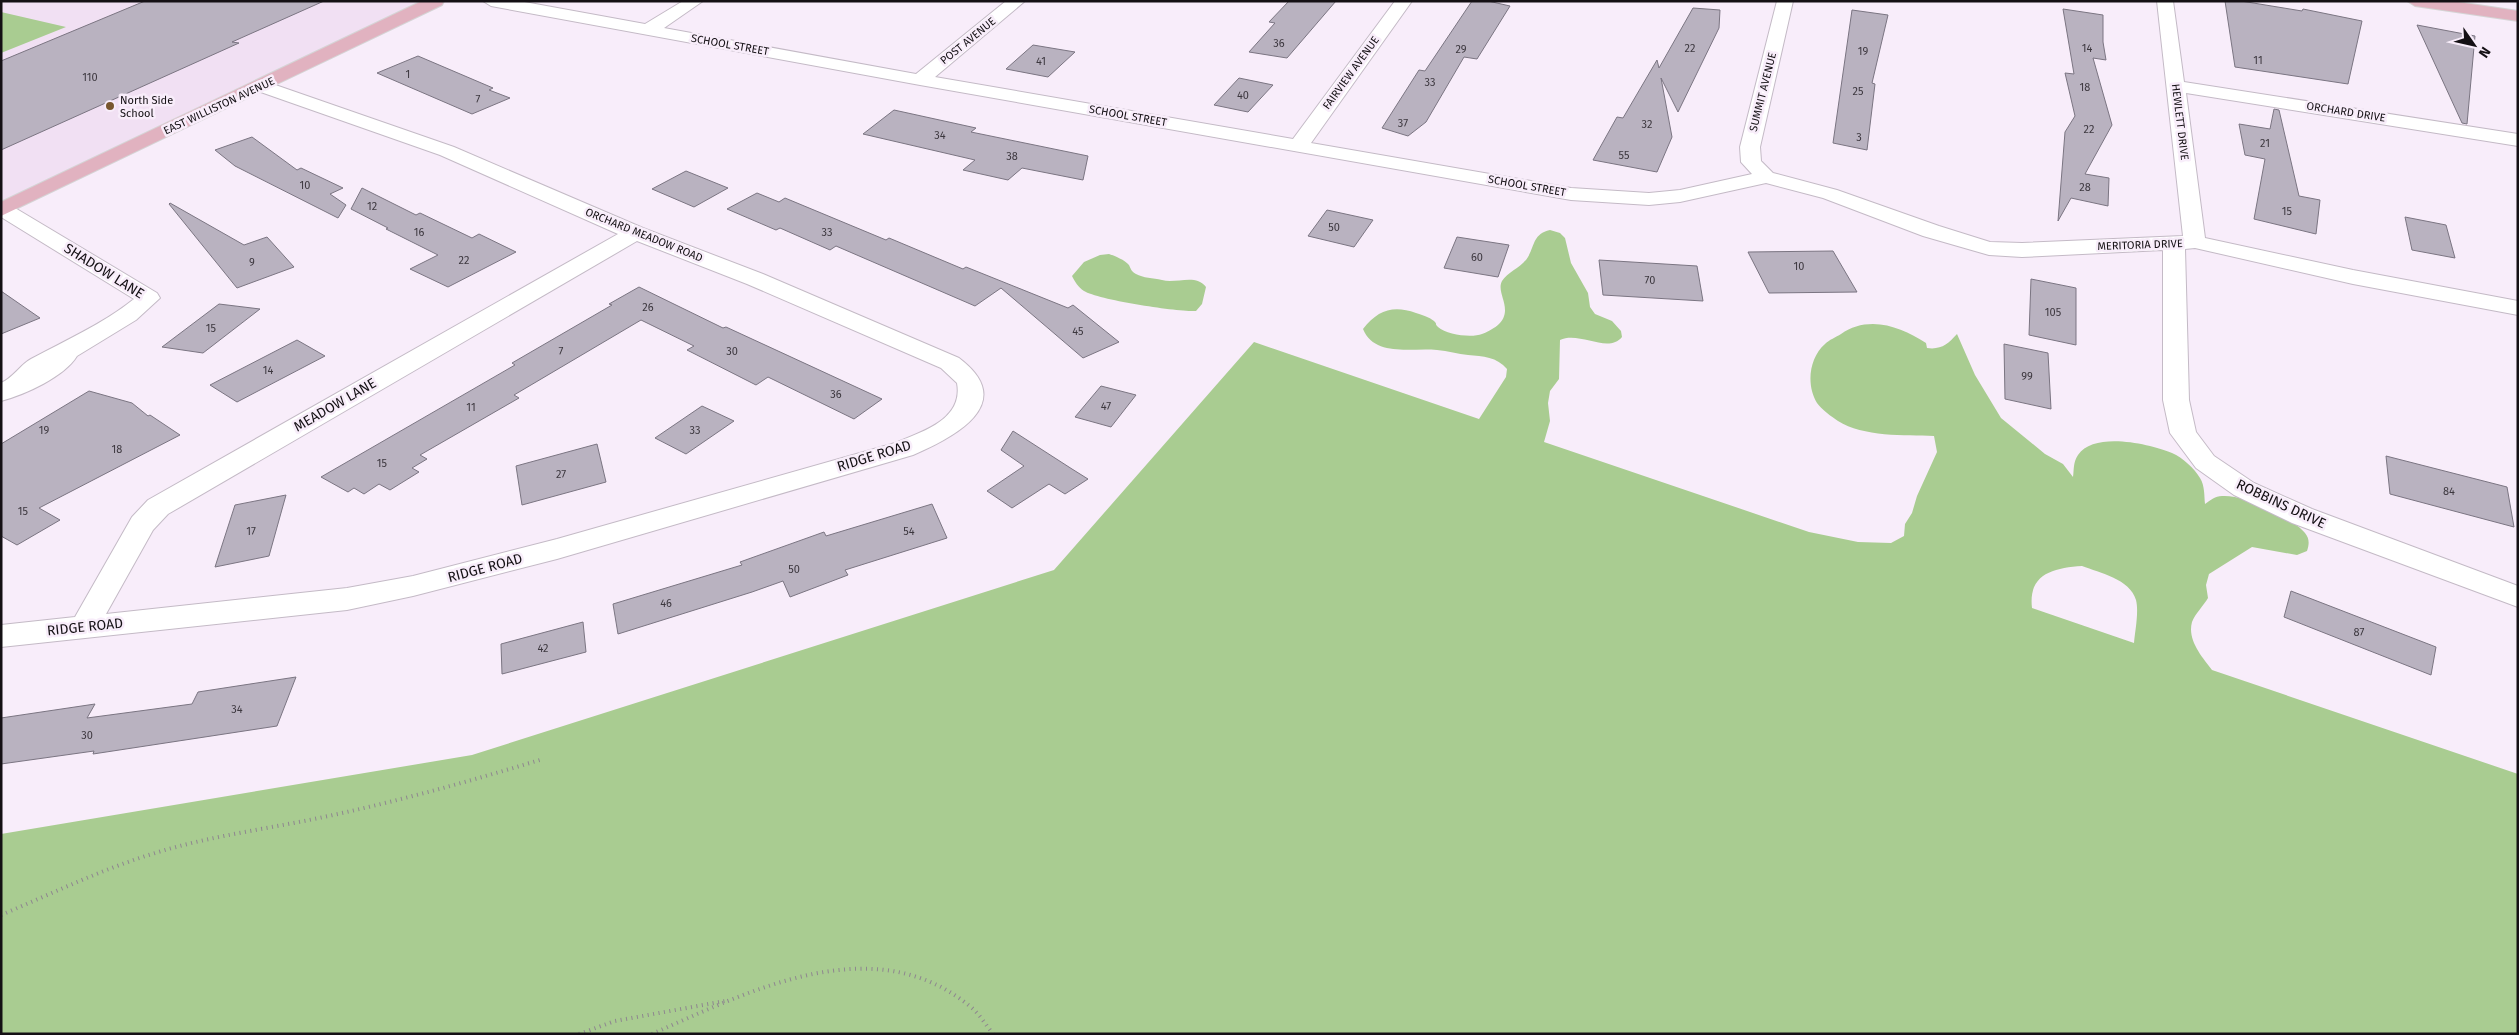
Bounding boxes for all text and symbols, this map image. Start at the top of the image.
street label: POST AVENUE [938,15,998,67]
north arrow [2449,20,2499,70]
street label: SCHOOL STREET [690,32,770,58]
street label: FAIRVIEW AVENUE [1320,34,1382,112]
house number: 36 [1273,37,1285,50]
house number: 22 [1685,42,1695,55]
house number: 14 [2082,42,2092,55]
house number: 29 [1455,43,1467,56]
text: N [2475,43,2494,61]
house number: 19 [1858,45,1868,58]
street label: SUMMIT AVENUE [1747,51,1779,133]
house number: 11 [2253,54,2263,67]
house number: 41 [1036,55,1046,68]
house number: 1 [406,68,410,81]
house number: 110 [82,71,98,84]
street label: EAST WILLISTON AVENUE [161,74,277,137]
house number: 33 [1425,76,1435,89]
house number: 18 [2080,81,2090,94]
street label: HEWLETT DRIVE [2169,83,2191,161]
house number: 25 [1853,85,1864,98]
house number: 40 [1237,89,1249,102]
house number: 7 [476,93,481,106]
place label: North Side School [120,94,173,120]
street label: ORCHARD DRIVE [2306,99,2387,125]
marker: North Side School [104,100,116,112]
street label: SCHOOL STREET [1088,103,1168,129]
house number: 37 [1398,117,1408,130]
house number: 32 [1642,118,1652,131]
house number: 22 [2084,123,2094,136]
house number: 34 [934,129,946,142]
house number: 3 [1856,131,1862,144]
house number: 21 [2260,137,2270,150]
house number: 55 [1619,149,1630,162]
house number: 38 [1006,150,1018,163]
street label: SCHOOL STREET [1487,173,1567,199]
house number: 10 [300,179,310,192]
house number: 28 [2079,181,2091,194]
house number: 12 [367,200,377,213]
street label: ORCHARD MEADOW ROAD [583,205,705,265]
house number: 15 [2282,205,2293,218]
house number: 50 [1328,221,1340,234]
house number: 16 [414,226,424,239]
house number: 33 [822,226,832,239]
street label: MERITORIA DRIVE [2097,237,2183,253]
street label: SHADOW LANE [61,240,147,302]
house number: 60 [1471,251,1483,264]
house number: 22 [459,254,469,267]
house number: 9 [249,256,255,269]
house number: 10 [1794,260,1804,273]
house number: 70 [1645,274,1655,287]
house number: 26 [642,301,654,314]
house number: 105 [2045,306,2062,319]
house number: 15 [206,322,217,335]
house number: 45 [1072,325,1084,338]
house number: 7 [559,345,564,358]
house number: 30 [726,345,738,358]
house number: 14 [263,364,273,377]
house number: 99 [2021,370,2033,383]
street label: MEADOW LANE [291,375,379,435]
house number: 36 [830,388,842,401]
house number: 47 [1101,400,1111,413]
house number: 11 [466,401,476,414]
house number: 19 [39,424,49,437]
house number: 33 [690,424,700,437]
street label: RIDGE ROAD [835,437,913,475]
house number: 18 [112,443,122,456]
house number: 15 [377,457,388,470]
house number: 27 [556,468,566,481]
street label: ROBBINS DRIVE [2233,476,2329,532]
house number: 84 [2443,485,2455,498]
house number: 15 [18,505,29,518]
house number: 17 [246,525,256,538]
house number: 54 [903,525,915,538]
street label: RIDGE ROAD [446,550,524,586]
house number: 50 [788,563,800,576]
house number: 46 [660,597,672,610]
street label: RIDGE ROAD [46,615,124,639]
house number: 87 [2354,626,2365,639]
house number: 42 [537,642,549,655]
house number: 34 [231,703,243,716]
house number: 30 [81,729,93,742]

